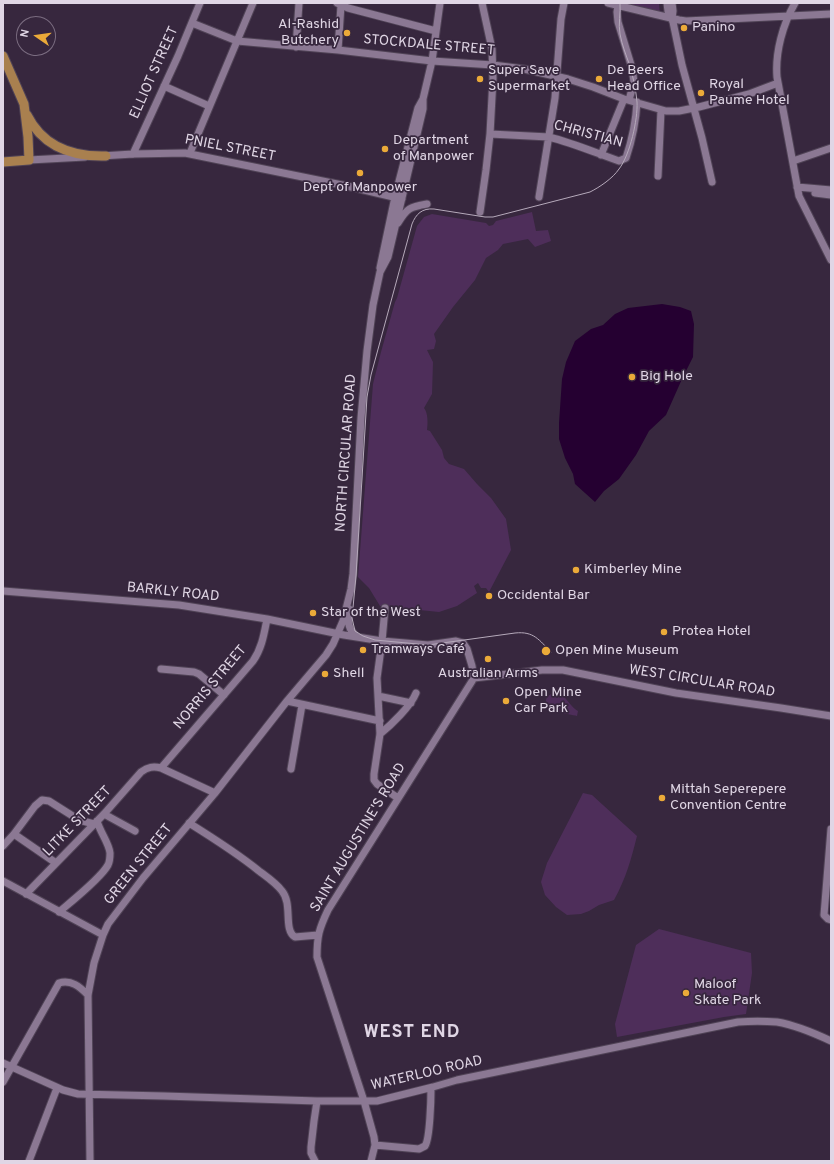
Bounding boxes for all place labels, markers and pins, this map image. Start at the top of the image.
place label: Al-Rashid Butchery [278,17,339,50]
place label: Panino [692,20,735,36]
marker: Panino [679,23,689,33]
marker: Al-Rashid Butchery [342,28,352,38]
place label: Super Save Supermarket [488,63,570,96]
place label: De Beers Head Office [607,63,681,96]
marker: Super Save Supermarket [475,74,485,84]
marker: De Beers Head Office [594,74,604,84]
place label: Royal Paume Hotel [709,77,790,110]
marker: Royal Paume Hotel [696,88,706,98]
place label: Department of Manpower [393,133,474,166]
marker: Department of Manpower [380,144,390,154]
marker: Dept of Manpower [355,168,365,178]
place label: Dept of Manpower [303,180,417,196]
place label: Big Hole [640,369,693,385]
marker: Big Hole [627,372,637,382]
place label: Kimberley Mine [584,562,682,578]
marker: Kimberley Mine [571,565,581,575]
place label: Occidental Bar [497,588,590,604]
marker: Occidental Bar [484,591,494,601]
place label: Star of the West [321,605,421,621]
marker: Star of the West [308,608,318,618]
place label: Protea Hotel [672,624,751,640]
marker: Protea Hotel [659,627,669,637]
place label: Tramways Café [371,642,465,658]
place label: Open Mine Museum [555,643,679,659]
marker: Tramways Café [358,645,368,655]
marker: Open Mine Museum [540,645,552,657]
marker: Australian Arms [483,654,493,664]
place label: Shell [333,666,364,682]
place label: Australian Arms [438,666,538,682]
marker: Shell [320,669,330,679]
place label: Open Mine Car Park [514,685,582,718]
marker: Open Mine Car Park [501,696,511,706]
place label: Mittah Seperepere Convention Centre [670,782,786,814]
marker: Mittah Seperepere Convention Centre [657,793,667,803]
place label: Maloof Skate Park [694,977,761,1010]
marker: Maloof Skate Park [681,988,691,998]

